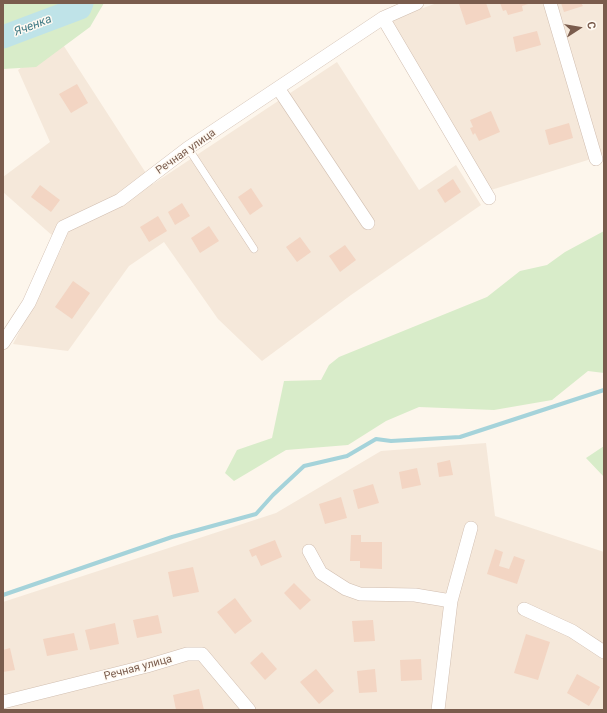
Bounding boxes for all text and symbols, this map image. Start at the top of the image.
north arrow [559,8,599,48]
water label: Яченка [12,12,54,40]
text: С [584,21,598,30]
street label: Речная улица [154,127,218,177]
street label: Речная улица [102,653,174,683]

